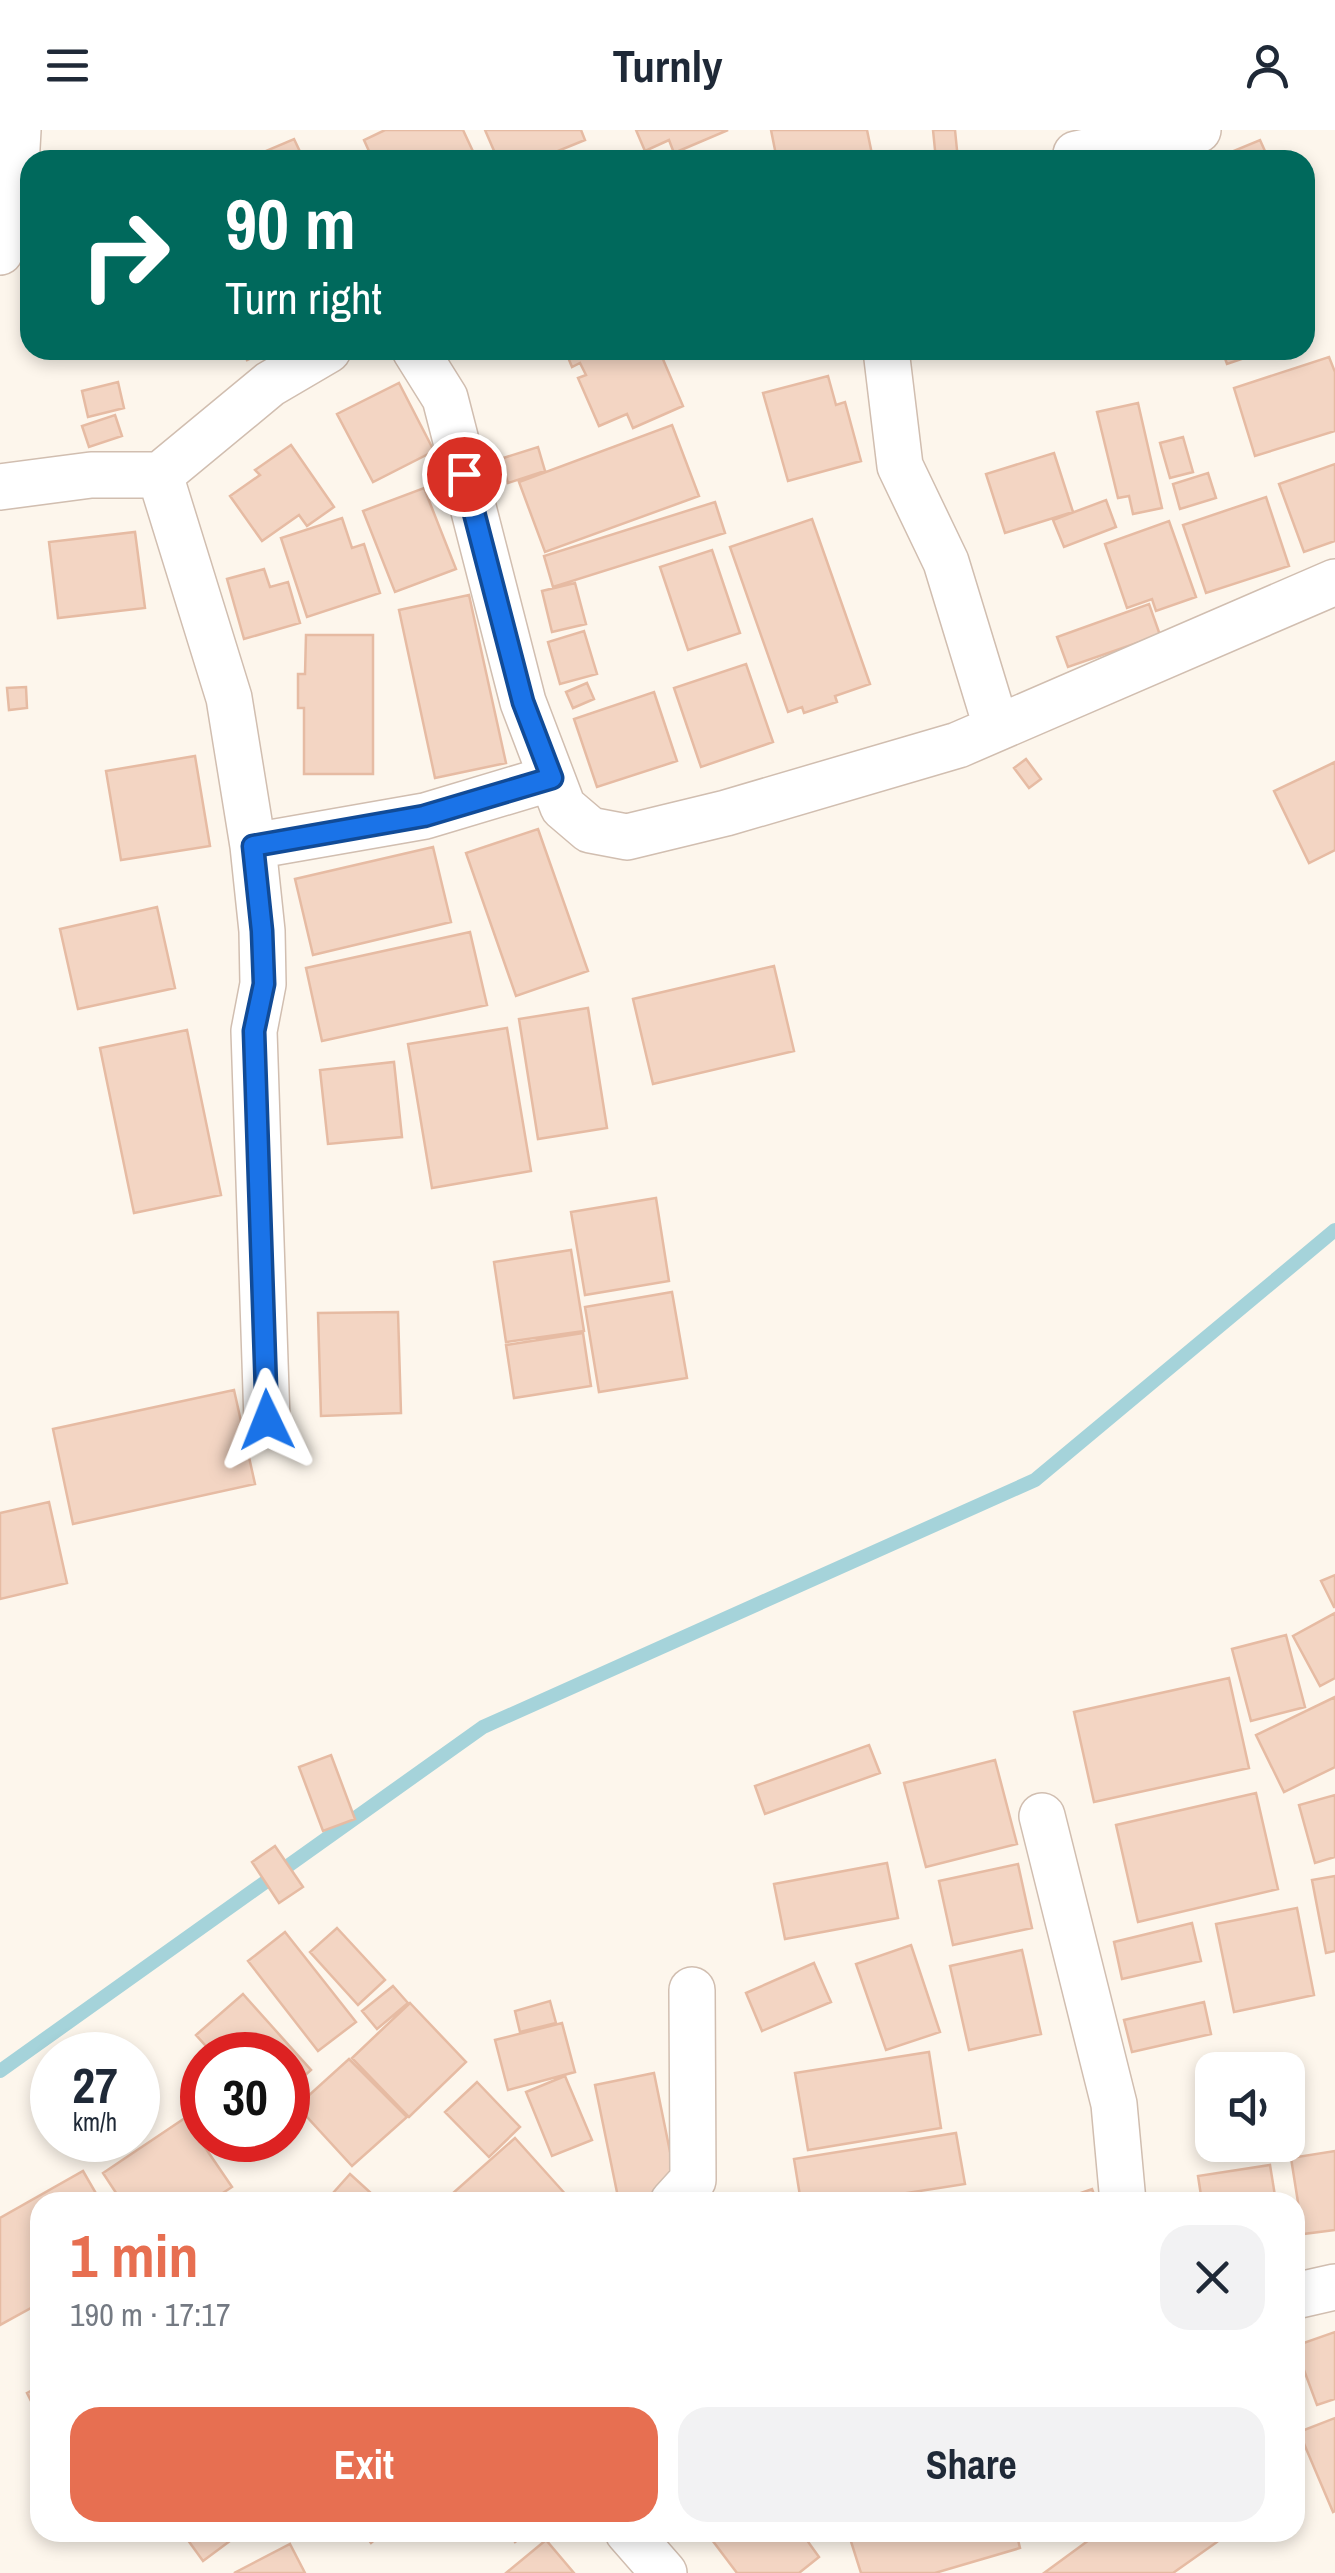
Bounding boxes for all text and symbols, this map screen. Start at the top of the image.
text: Turnly [612,35,723,96]
icon: menu [40,38,95,93]
icon: person [1240,38,1295,93]
text: 90 m [225,177,356,271]
icon: right [60,190,190,320]
text: Turn right [225,267,382,328]
pin [422,432,507,517]
icon: arrive [437,447,492,502]
position arrow [215,1368,319,1472]
speed limit sign: 30 [180,2032,310,2162]
text: 27 [72,2051,118,2119]
map controls [1195,2052,1305,2162]
button: sound [1195,2052,1305,2162]
text: km/h [73,2105,117,2139]
text: 1 min [70,2215,199,2296]
button: close [1160,2225,1265,2330]
text: 190 m · 17:17 [70,2293,230,2336]
button: Exit [70,2407,658,2522]
button: Share [678,2407,1265,2522]

